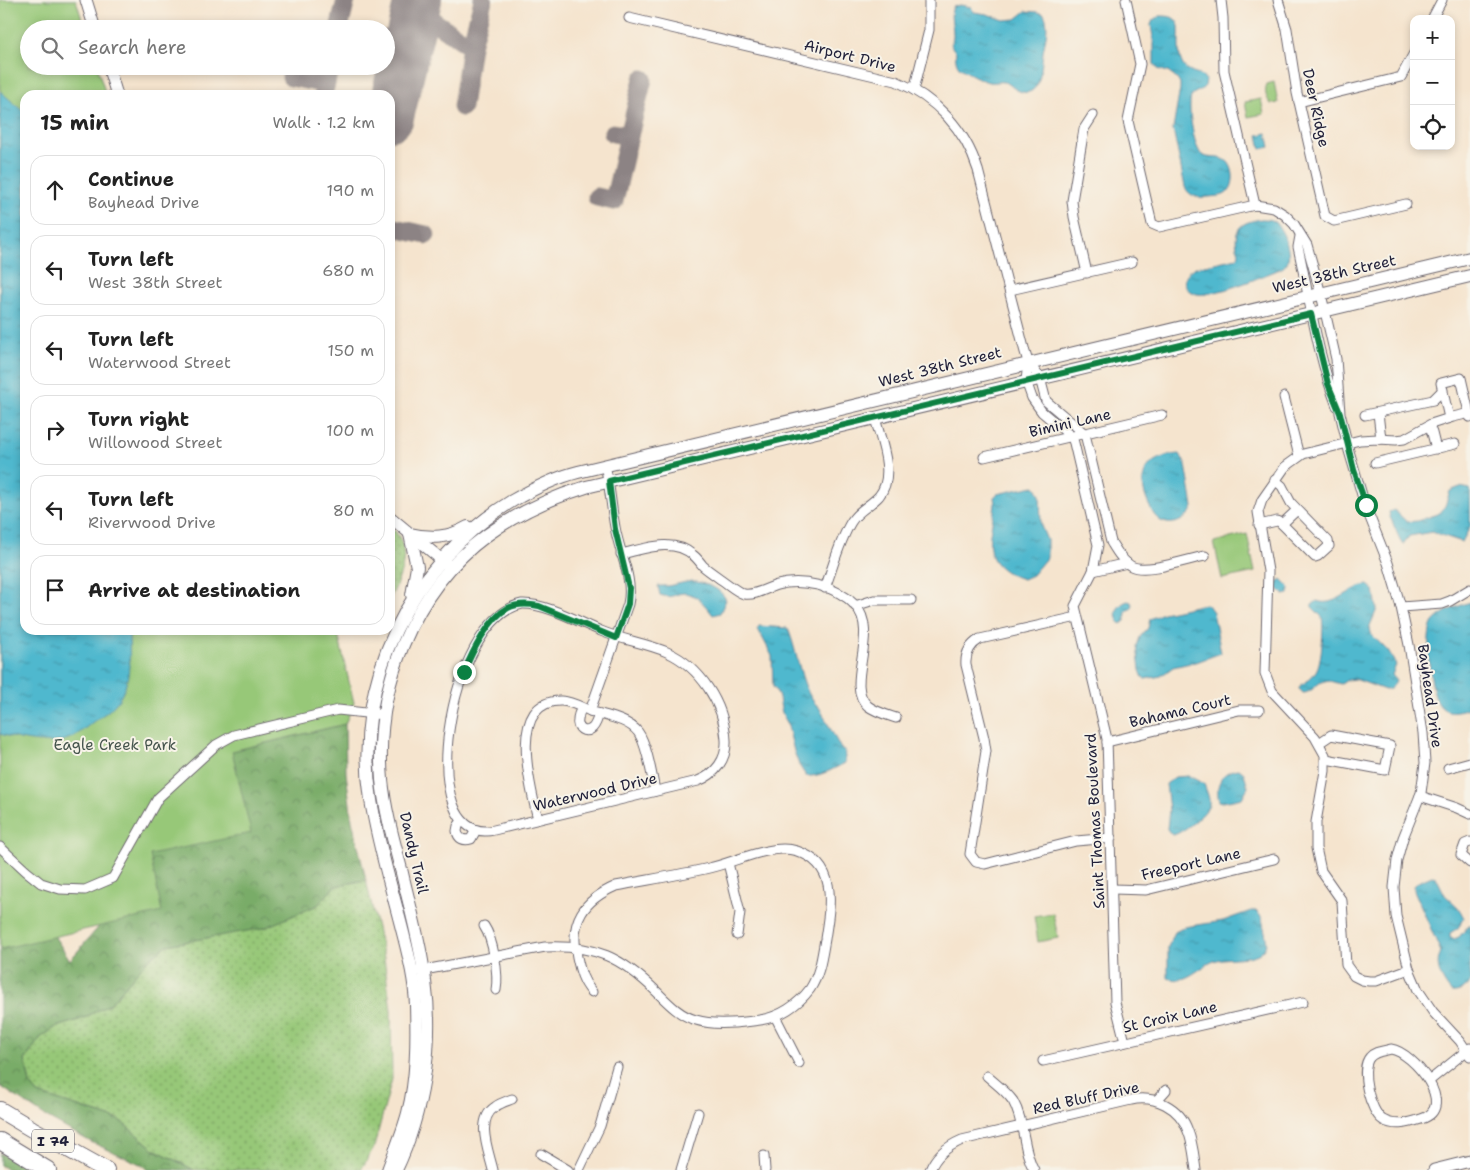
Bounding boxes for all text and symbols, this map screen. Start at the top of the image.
map controls [1410,15,1455,150]
button: + [1410,15,1455,60]
search box [20,20,395,75]
icon: search [38,34,66,62]
text: Search here [78,35,187,60]
street label: Airport Drive [802,35,898,77]
button: − [1410,60,1455,105]
street label: Deer Ridge [1298,67,1334,149]
button: locate [1410,105,1455,150]
text: 15 min [40,109,109,137]
text: Walk · 1.2 km [273,112,375,133]
text: Continue [88,167,174,192]
icon: ahead [41,176,69,204]
text: 190 m [327,180,374,201]
text: Bayhead Drive [88,192,199,213]
text: Turn left [88,247,174,272]
street label: West 38th Street [1270,250,1398,298]
icon: left [41,256,69,284]
text: 680 m [322,260,374,281]
text: West 38th Street [88,272,223,293]
text: Turn left [88,327,174,352]
icon: left [41,336,69,364]
text: 150 m [327,340,374,361]
street label: West 38th Street [876,342,1004,392]
text: Waterwood Street [88,352,231,373]
street label: Bimini Lane [1027,404,1113,442]
text: Turn right [88,407,189,432]
icon: right [41,416,69,444]
text: 100 m [326,420,374,441]
text: Willowood Street [88,432,222,453]
text: Turn left [88,487,174,512]
route start [1355,494,1378,517]
icon: left [41,496,69,524]
text: 80 m [333,500,374,521]
text: Riverwood Drive [88,512,216,533]
icon: arrive [41,576,69,604]
text: Arrive at destination [88,578,300,603]
street label: Bayhead Drive [1413,643,1447,749]
route end [453,661,476,684]
street label: Bahama Court [1127,690,1233,732]
street label: Saint Thomas Boulevard [1080,732,1110,909]
park label: Eagle Creek Park [54,735,176,755]
street label: Waterwood Drive [531,768,659,816]
street label: Dandy Trail [395,810,433,896]
street label: Freeport Lane [1139,843,1243,885]
street label: St Croix Lane [1121,996,1219,1038]
street label: Red Bluff Drive [1031,1077,1141,1119]
road number: I 74 [32,1130,74,1152]

